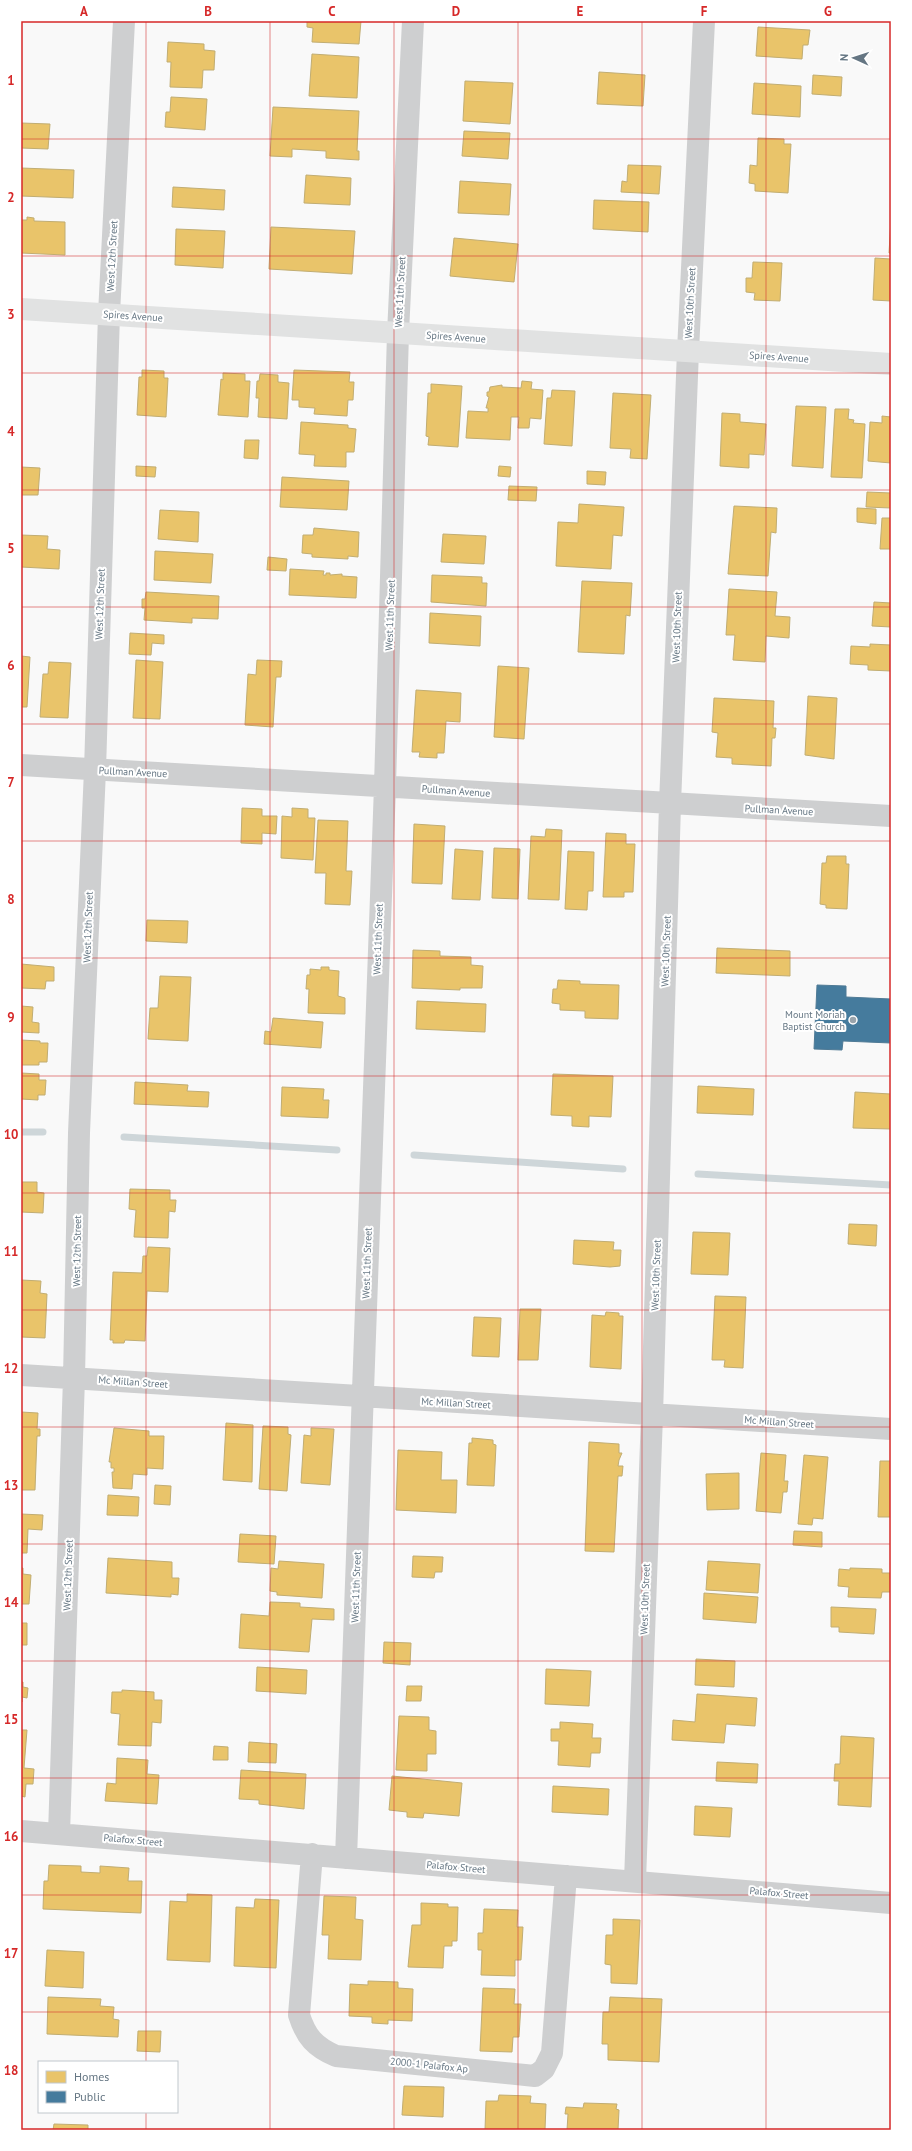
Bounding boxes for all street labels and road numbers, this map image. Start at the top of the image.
street label: West 12th Street [104,220,120,292]
street label: West 11th Street [392,256,408,328]
street label: West 10th Street [682,267,698,339]
street label: Spires Avenue [103,307,163,325]
street label: Spires Avenue [426,328,486,346]
street label: Spires Avenue [749,348,809,366]
street label: West 12th Street [92,568,108,640]
street label: West 11th Street [382,579,398,651]
street label: West 10th Street [669,591,685,663]
street label: Pullman Avenue [98,764,168,780]
street label: Pullman Avenue [421,782,491,800]
street label: Pullman Avenue [744,802,814,818]
street label: West 12th Street [80,891,96,963]
street label: West 11th Street [370,903,386,975]
street label: West 10th Street [658,915,674,987]
street label: West 12th Street [70,1215,84,1287]
street label: West 11th Street [359,1227,375,1299]
street label: West 10th Street [648,1239,664,1311]
street label: Mc Millan Street [98,1373,169,1391]
street label: Mc Millan Street [421,1395,492,1411]
street label: Mc Millan Street [744,1413,815,1431]
street label: West 12th Street [60,1539,76,1611]
street label: West 11th Street [348,1551,364,1623]
street label: West 10th Street [637,1563,653,1635]
street label: Palafox Street [103,1831,164,1849]
street label: Palafox Street [426,1858,487,1876]
street label: Palafox Street [749,1884,810,1902]
street label: 2000-1 Palafox Ap [389,2054,469,2076]

